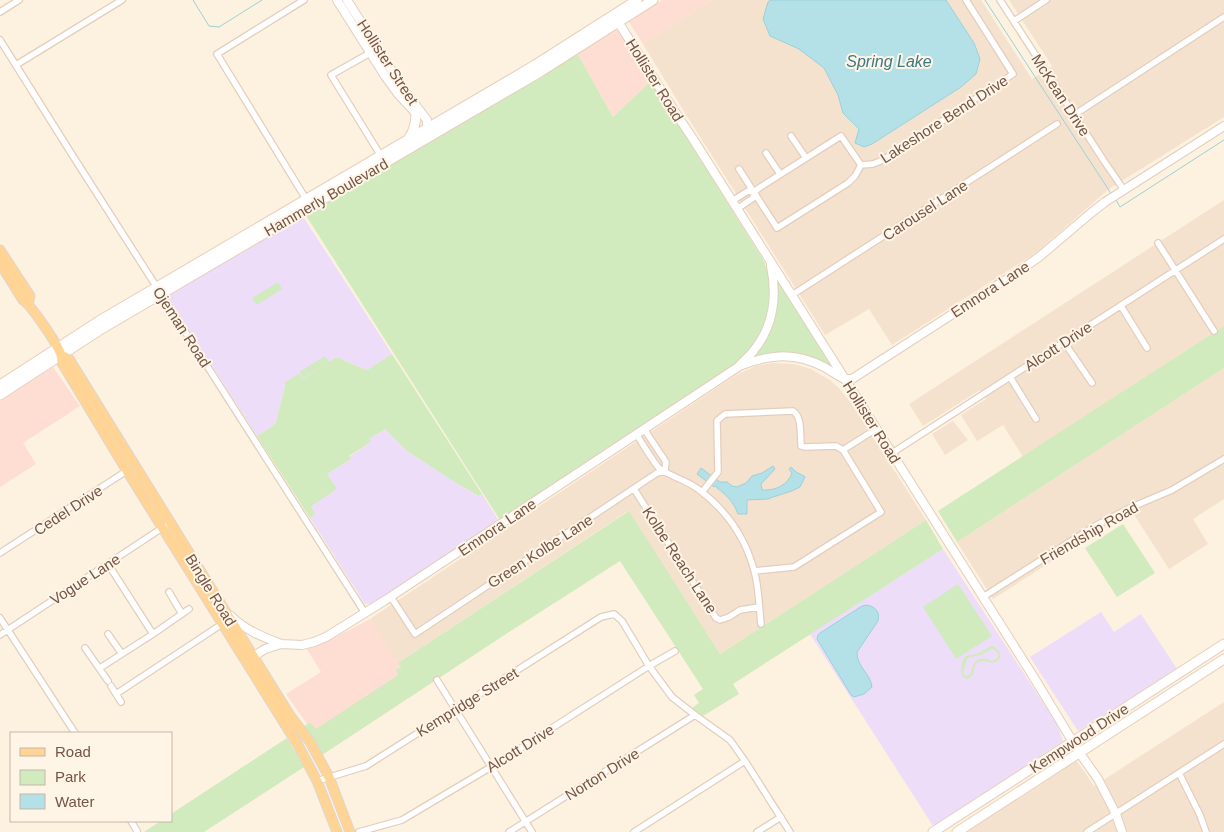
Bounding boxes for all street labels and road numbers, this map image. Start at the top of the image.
street label: Hollister Street [354,16,422,109]
street label: Hollister Road [623,36,687,124]
street label: McKean Drive [1028,51,1094,139]
street label: Lakeshore Bend Drive [877,71,1011,167]
street label: Hammerly Boulevard [261,155,391,239]
street label: Carousel Lane [879,176,971,244]
street label: Emnora Lane [948,257,1032,321]
street label: Ojeman Road [150,284,214,370]
street label: Alcott Drive [1021,318,1095,374]
street label: Hollister Road [840,378,904,466]
street label: Cedel Drive [31,482,105,538]
street label: Emnora Lane [455,495,539,559]
street label: Friendship Road [1037,498,1141,568]
street label: Kolbe Reach Lane [639,504,721,616]
street label: Green Kolbe Lane [484,511,596,591]
street label: Vogue Lane [47,550,123,608]
street label: Bingle Road [182,551,240,629]
street label: Kempridge Street [413,663,522,740]
street label: Kempwood Drive [1026,700,1132,776]
street label: Alcott Drive [483,720,557,776]
street label: Norton Drive [562,744,642,804]

